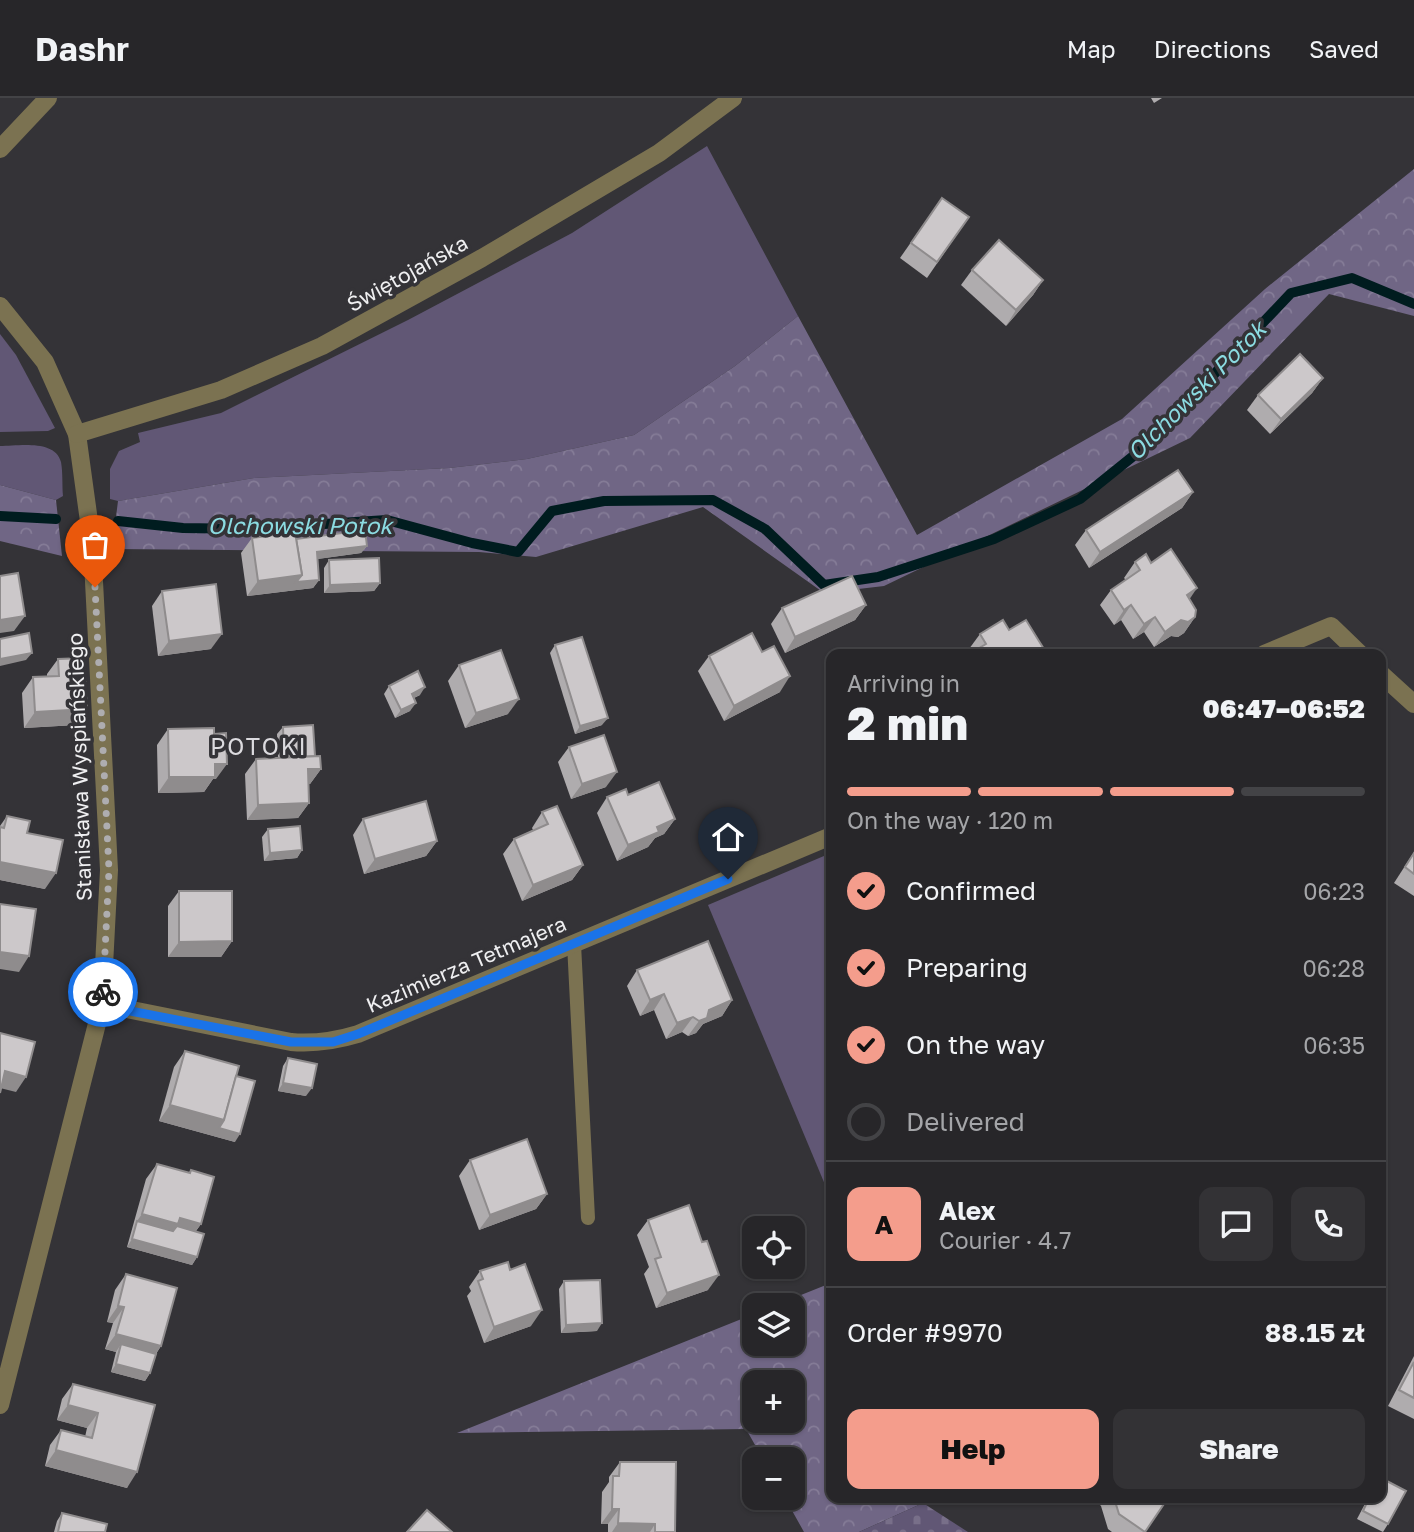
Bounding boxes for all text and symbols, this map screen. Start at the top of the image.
text: Dashr [35,29,129,68]
text: Map [1067,34,1116,63]
text: Directions [1154,34,1271,63]
text: Saved [1309,34,1379,63]
street label: Świętojańska [342,229,472,317]
water label: Olchowski Potok [1121,313,1273,465]
water label: Olchowski Potok [208,511,394,539]
pin [65,515,125,587]
icon: bag [76,526,114,564]
street label: Stanisława Wyspiańskiego [61,633,97,901]
text: Arriving in [847,669,960,697]
text: 06:47–06:52 [1203,693,1365,724]
text: 2 min [847,695,968,750]
district label: POTOKI [210,732,308,760]
text: On the way · 120 m [847,806,1053,834]
pin [698,807,758,879]
icon: home [709,818,747,856]
icon: check [847,872,885,910]
text: Confirmed [906,875,1036,906]
text: 06:23 [1303,877,1365,905]
street label: Kazimierza Tetmajera [362,910,570,1018]
icon: check [847,949,885,987]
text: Preparing [906,952,1028,983]
text: 06:28 [1303,954,1365,982]
courier [68,957,138,1027]
icon: bike [84,973,122,1011]
icon: check [847,1026,885,1064]
text: On the way [906,1029,1045,1060]
text: 06:35 [1303,1031,1365,1059]
text: Delivered [906,1106,1025,1137]
button: chat [1199,1187,1273,1261]
button: phone [1291,1187,1365,1261]
text: Alex [939,1195,996,1226]
text: A [875,1209,893,1240]
map controls [742,1216,805,1510]
button: locate [742,1216,805,1279]
text: Courier · 4.7 [939,1226,1071,1254]
button: layers [742,1293,805,1356]
text: Order #9970 [847,1317,1003,1348]
text: 88.15 zł [1265,1317,1365,1348]
button: + [742,1370,805,1433]
button: Help [847,1409,1099,1489]
button: Share [1113,1409,1365,1489]
button: − [742,1447,805,1510]

